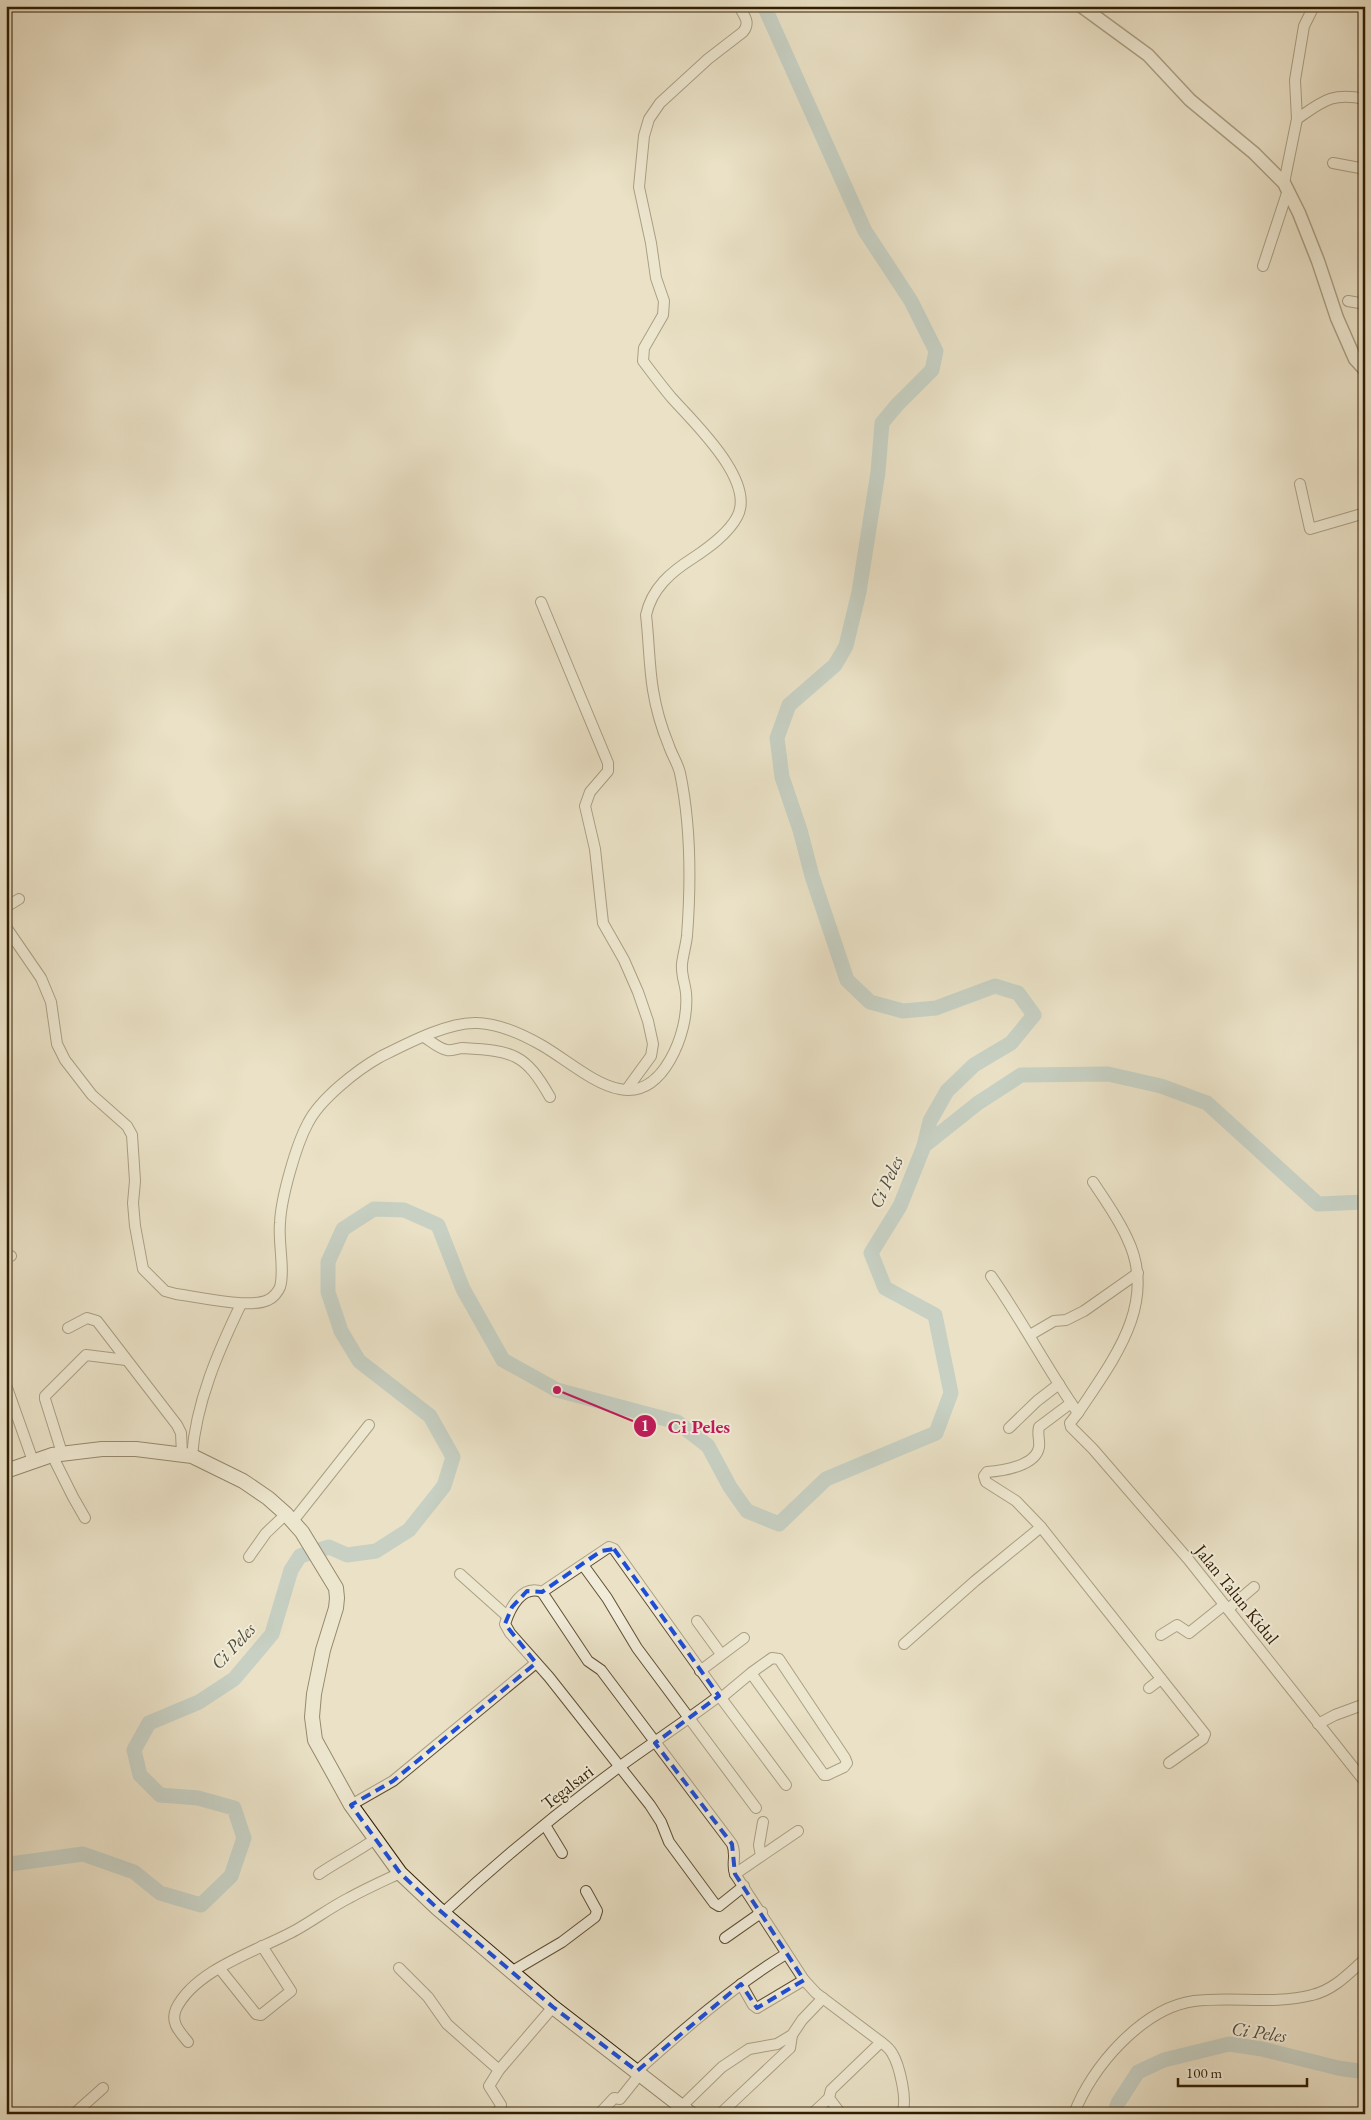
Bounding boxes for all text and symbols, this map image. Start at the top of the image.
water label: Ci Peles [863,1151,909,1212]
callout: Ci Peles [633,1409,740,1443]
text: Ci Peles [668,1414,730,1439]
text: 1 [641,1416,649,1435]
street label: Jalan Talun Kidul [1188,1538,1284,1649]
water label: Ci Peles [205,1617,262,1675]
street label: Tegalsari [536,1759,598,1815]
water label: Ci Peles [1230,2016,1289,2048]
scale bar [1178,2055,1307,2087]
text: 100 m [1186,2063,1223,2082]

